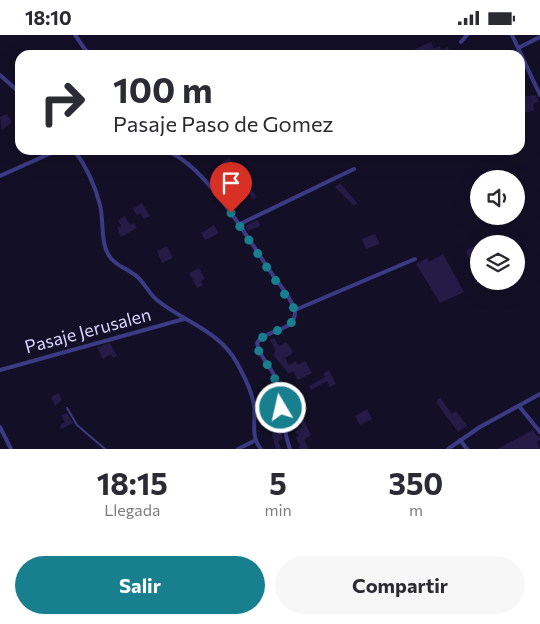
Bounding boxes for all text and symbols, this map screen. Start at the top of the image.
text: 18:10 [25,6,72,29]
text: 100 m [113,67,213,110]
icon: right [30,70,95,135]
text: Pasaje Paso de Gomez [113,110,333,137]
pin [210,162,252,213]
icon: arrive [217,169,245,197]
map controls [470,170,525,290]
button: sound [470,170,525,225]
button: layers [470,235,525,290]
street label: Pasaje Jerusalen [22,303,153,357]
position arrow [254,381,306,433]
text: 18:15 [97,464,168,501]
text: 5 [269,464,287,501]
text: 350 [388,464,443,501]
text: Llegada [104,500,160,519]
text: min [264,500,292,519]
text: m [409,500,423,519]
button: Salir [15,556,265,614]
button: Compartir [275,556,525,614]

